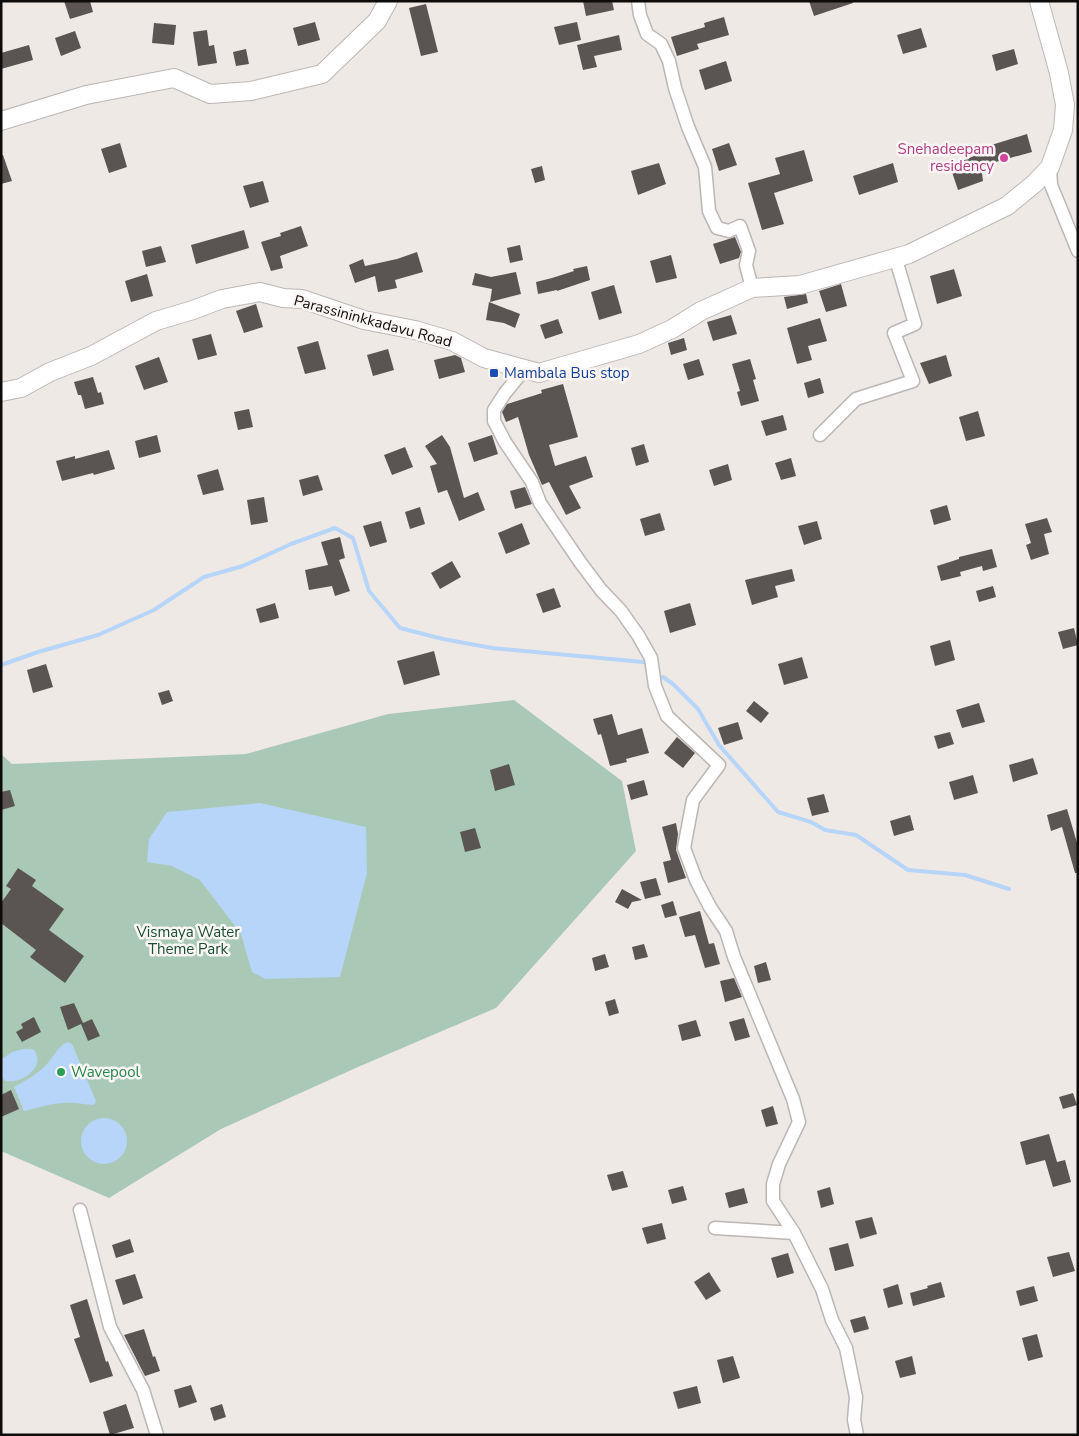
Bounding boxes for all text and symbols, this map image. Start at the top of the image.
place label: Snehadeepam residency [898,139,994,176]
marker: Snehadeepam residency [998,152,1010,164]
street label: Parassininkkadavu Road [292,290,454,352]
place label: Mambala Bus stop [504,363,630,383]
marker: Mambala Bus stop [488,367,500,379]
park label: Vismaya Water Theme Park [135,922,240,959]
place label: Wavepool [71,1062,141,1082]
marker: Wavepool [55,1066,67,1078]

